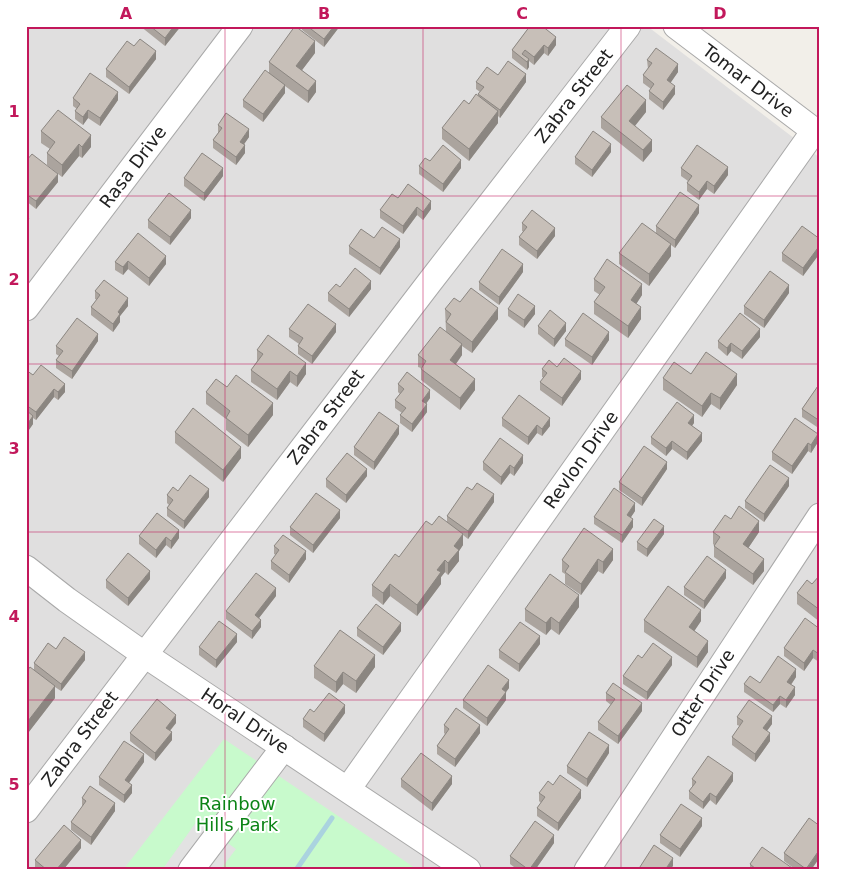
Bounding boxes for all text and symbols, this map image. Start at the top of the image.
text: A [120,4,133,23]
text: B [318,4,330,23]
text: C [516,4,528,23]
text: D [713,4,727,23]
street label: Tomar Drive [698,39,798,122]
street label: Zabra Street [530,44,617,147]
text: 1 [8,102,20,121]
street label: Rasa Drive [95,122,170,212]
text: 2 [8,270,20,289]
street label: Zabra Street [283,365,368,468]
street label: Revlon Drive [539,407,622,513]
text: 3 [8,439,20,458]
text: 4 [8,607,20,626]
street label: Otter Drive [666,645,739,741]
street label: Horal Drive [197,683,293,758]
street label: Zabra Street [37,687,122,790]
text: 5 [8,775,20,794]
park label: Rainbow Hills Park [196,793,279,835]

